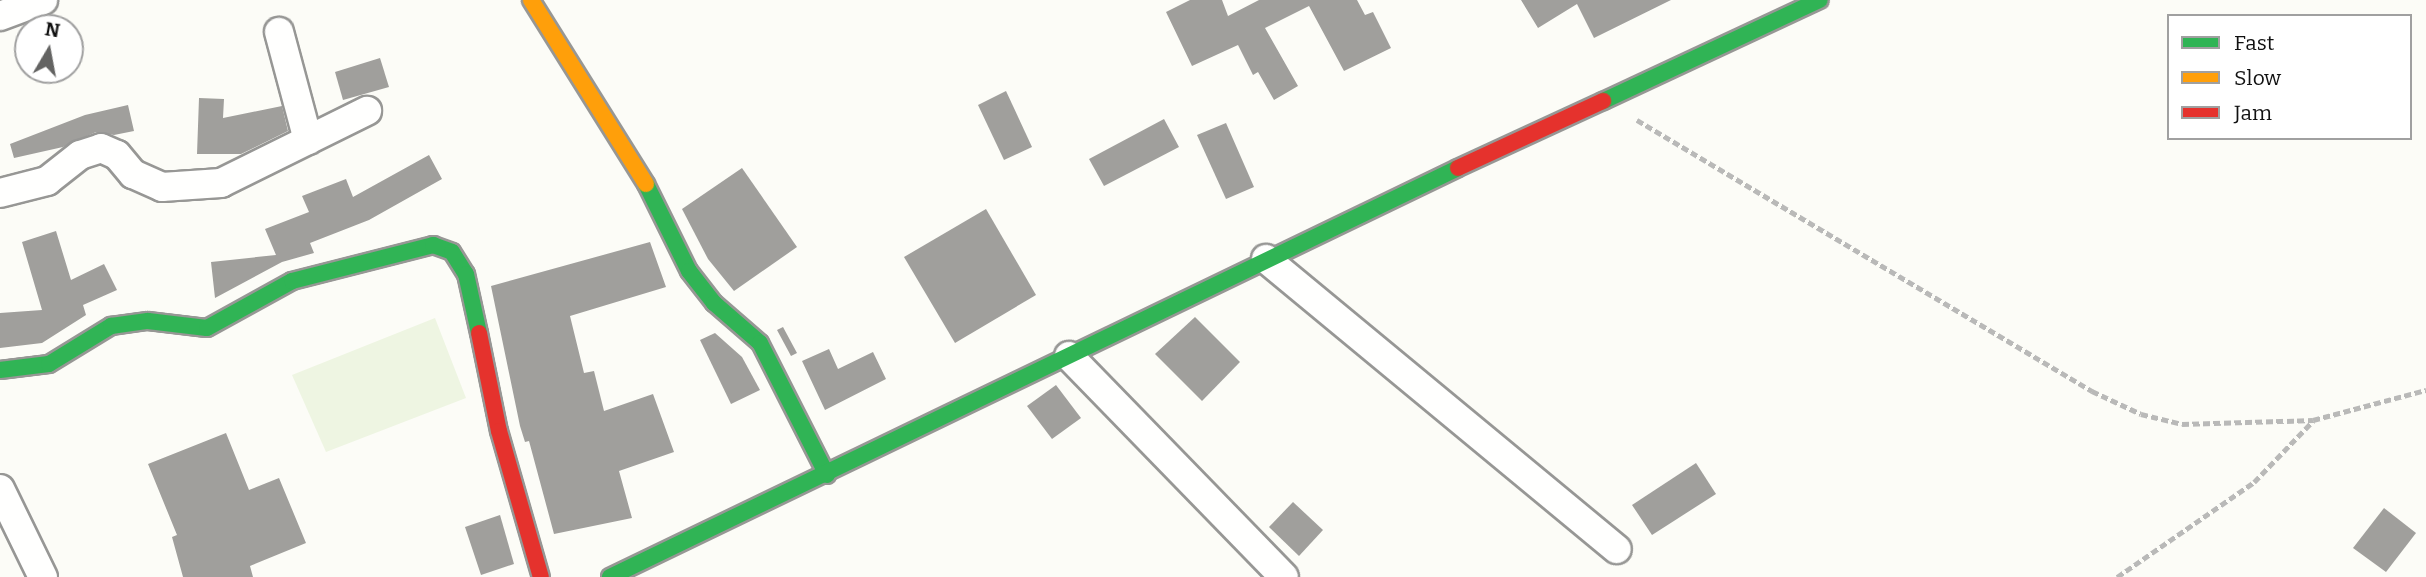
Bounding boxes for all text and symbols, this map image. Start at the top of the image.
north arrow [14,14,84,84]
legend [2167,14,2412,140]
text: N [43,17,62,42]
text: Fast [2234,30,2274,56]
text: Slow [2234,65,2281,91]
text: Jam [2234,100,2272,126]

